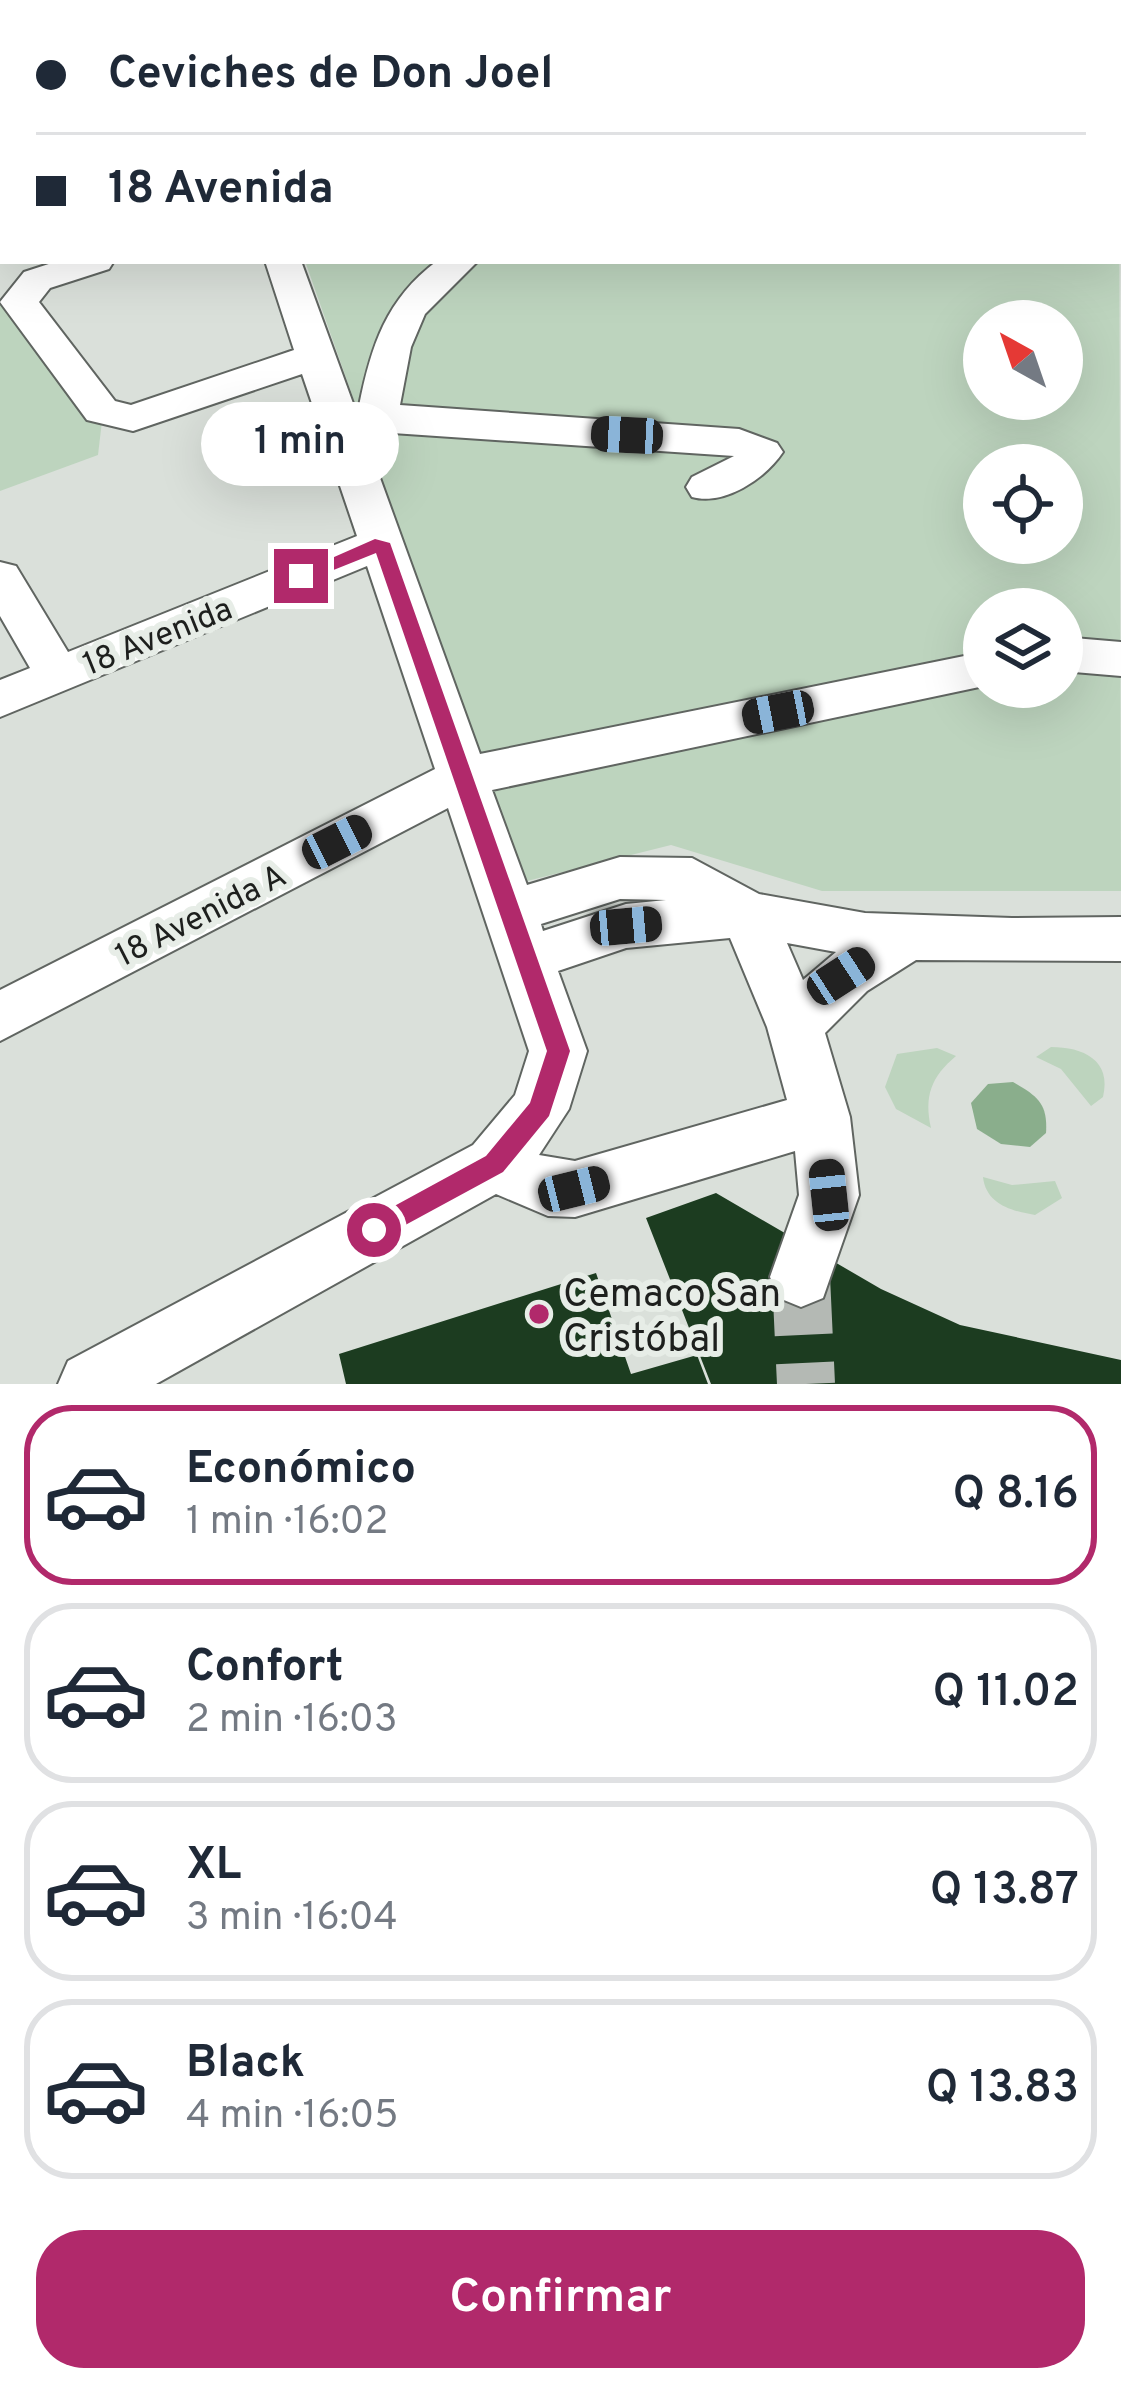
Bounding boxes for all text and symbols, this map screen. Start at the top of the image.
text: Ceviches de Don Joel [108,47,553,104]
text: 18 Avenida [108,162,334,219]
north arrow [963,300,1083,420]
map controls [963,300,1083,708]
callout: 1 min [202,402,400,486]
car [590,415,664,455]
text: 1 min [254,419,346,468]
button: locate [963,444,1083,564]
route end [274,549,328,603]
button: layers [963,588,1083,708]
street label: 18 Avenida [78,590,239,688]
car [739,687,817,737]
car [297,810,377,874]
street label: 18 Avenida A [109,857,294,979]
car [589,905,663,947]
car [801,941,881,1011]
car [807,1157,851,1233]
car [535,1163,613,1215]
route start [347,1203,401,1257]
place label: Cemaco San Cristóbal [563,1272,781,1366]
marker: Cemaco San Cristóbal [526,1301,552,1327]
icon: car [42,1441,150,1549]
text: Económico [186,1442,416,1499]
text: Q 8.16 [952,1467,1079,1524]
text: 1 min · 16:02 [186,1499,388,1548]
icon: car [42,1639,150,1747]
text: Confort [186,1640,343,1697]
text: Q 11.02 [933,1665,1079,1722]
text: 2 min · 16:03 [186,1697,397,1746]
icon: car [42,1837,150,1945]
text: XL [186,1838,241,1895]
text: Q 13.87 [930,1863,1079,1920]
text: 3 min · 16:04 [186,1895,398,1944]
icon: car [42,2035,150,2143]
text: Black [186,2036,305,2093]
text: Q 13.83 [926,2061,1079,2118]
text: 4 min · 16:05 [186,2093,398,2142]
button: Confirmar [36,2230,1085,2368]

